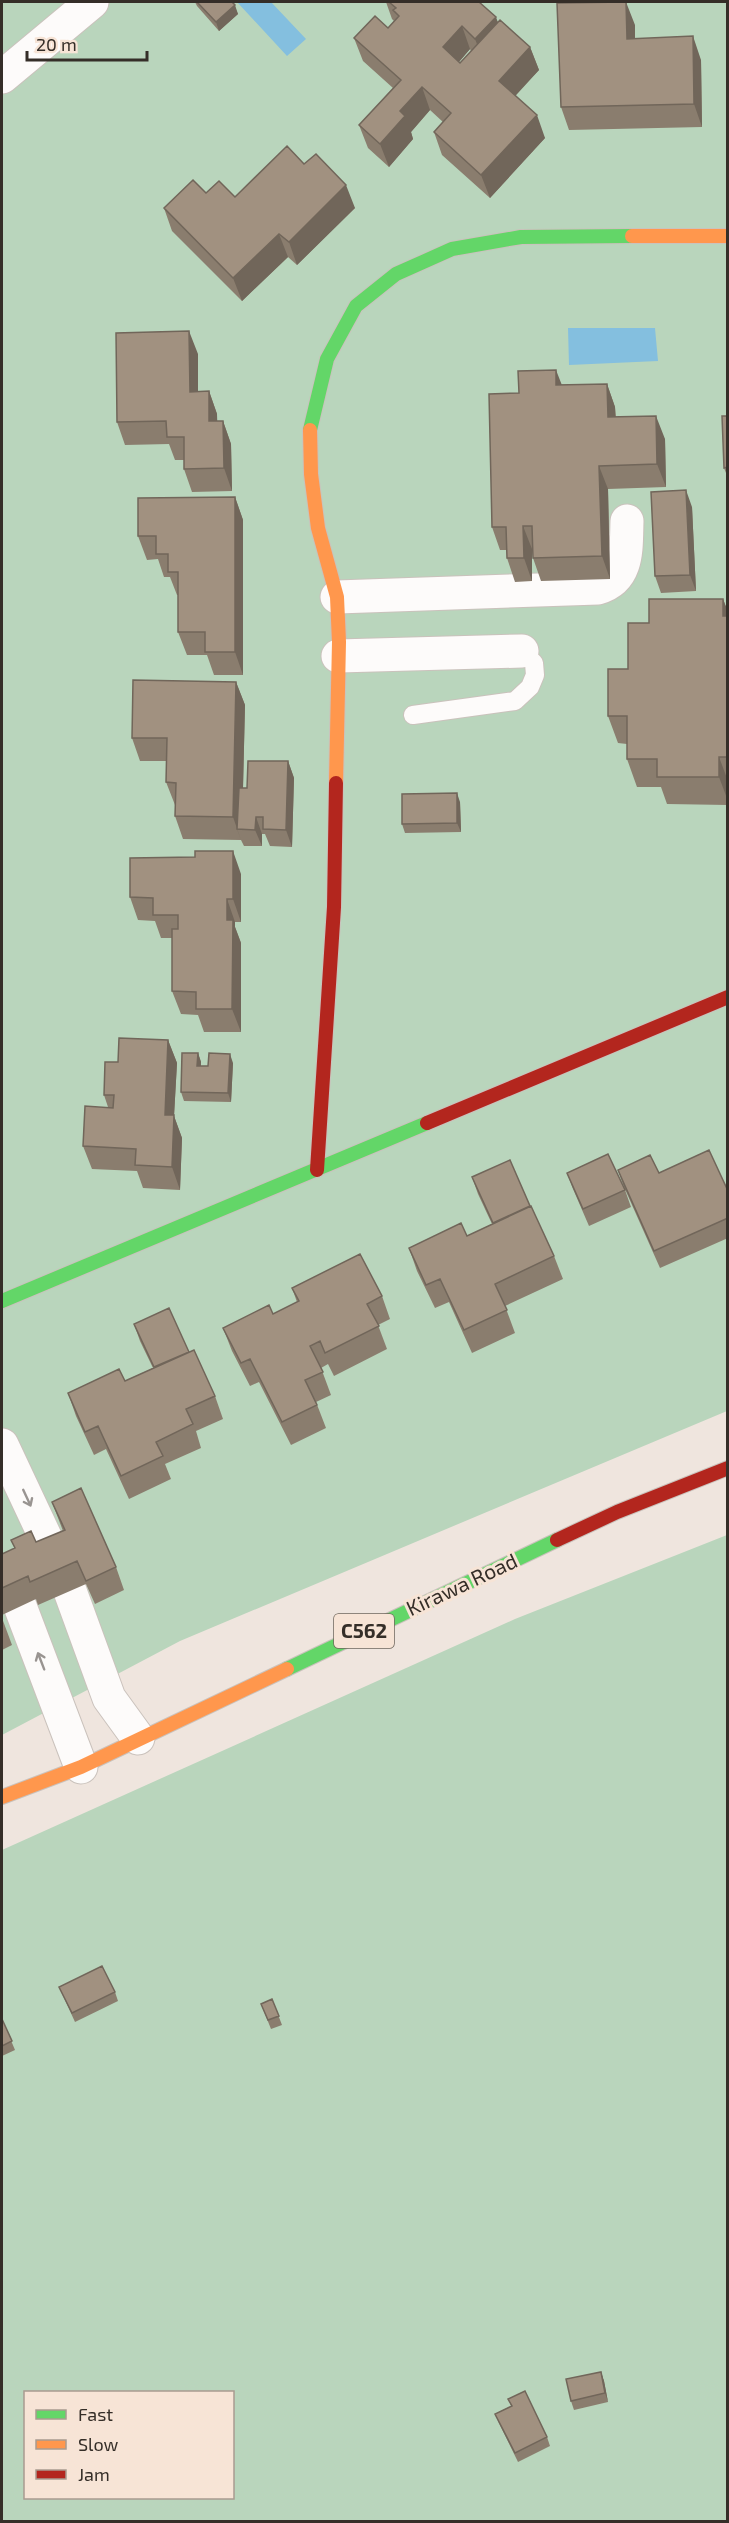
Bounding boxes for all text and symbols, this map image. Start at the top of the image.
scale bar [27,24,147,62]
text: 20 m [36,33,77,55]
one-way arrow [21,1488,33,1506]
street label: Kirawa Road [402,1547,521,1620]
road number: C562 [334,1614,394,1648]
one-way arrow [35,1652,46,1671]
legend [24,2391,234,2499]
text: Fast [78,2403,113,2425]
text: Slow [78,2433,119,2455]
text: Jam [78,2463,110,2485]

